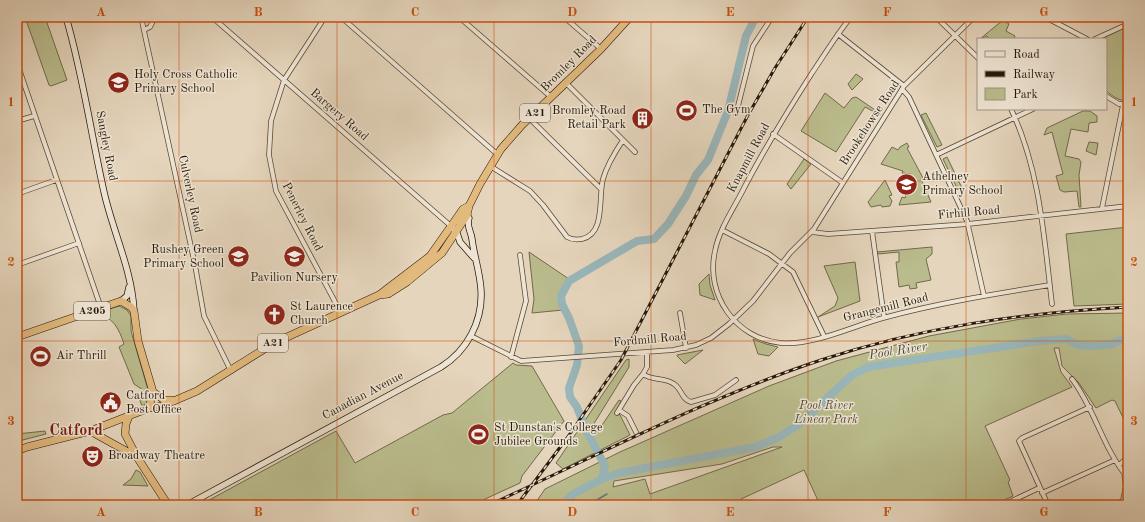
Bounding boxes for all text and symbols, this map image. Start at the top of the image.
text: A [96,6,106,19]
text: B [253,6,263,19]
text: C [411,6,419,19]
text: D [567,6,577,19]
text: E [726,6,735,19]
text: F [883,6,892,19]
text: G [1039,6,1049,19]
street label: Bromley Road [539,34,599,94]
legend [977,38,1107,110]
text: Road [1013,49,1040,61]
school or university icon: Holy Cross Catholic Primary School [106,69,132,95]
place label: Holy Cross Catholic Primary School [134,69,237,95]
text: Railway [1013,69,1056,81]
street label: Brookehowse Road [838,78,902,168]
street label: Bargery Road [308,87,370,143]
text: Park [1013,89,1038,101]
text: 1 [7,96,15,109]
text: 1 [1130,96,1138,109]
sports icon: The Gym [673,97,699,123]
road number: A21 [520,104,550,122]
place label: The Gym [702,104,751,116]
place label: Bromley Road Retail Park [552,105,626,131]
building icon: Bromley Road Retail Park [629,105,655,131]
street label: Sangley Road [93,110,119,182]
street label: Knapmill Road [726,121,772,195]
street label: Culverley Road [176,154,204,234]
school or university icon: Athelney Primary School [893,171,919,197]
place label: Athelney Primary School [922,171,1003,197]
street label: Penerley Road [280,181,324,253]
street label: Firhill Road [937,204,1001,222]
place label: Rushey Green Primary School [143,244,225,270]
school or university icon: Rushey Green Primary School [226,244,252,270]
school or university icon: Pavilion Nursery [281,244,307,270]
text: 2 [7,256,15,269]
text: 2 [1130,256,1138,269]
place label: Pavilion Nursery [250,272,338,284]
street label: Grangemill Road [842,292,930,324]
church icon: St Laurence Church [262,301,288,327]
place label: St Laurence Church [290,301,354,327]
road number: A205 [74,302,110,320]
street label: Fordmill Road [613,331,687,349]
road number: A21 [258,334,288,352]
water label: Pool River [867,340,928,362]
sports icon: Air Thrill [27,343,53,369]
place label: Air Thrill [56,350,106,362]
street label: Canadian Avenue [321,369,406,422]
public building icon: Catford Post Office [98,390,124,416]
place label: Catford Post Office [126,390,182,416]
park label: Pool River Linear Park [793,400,858,426]
text: 3 [7,415,15,428]
text: 3 [1130,415,1138,428]
sports icon: St Dunstan's College Jubilee Grounds [466,422,492,448]
place label: St Dunstan's College Jubilee Grounds [494,422,603,448]
district label: Catford [49,423,103,439]
theatre icon: Broadway Theatre [79,443,105,469]
place label: Broadway Theatre [108,450,205,462]
text: A [96,506,106,519]
text: B [253,506,263,519]
text: C [411,506,419,519]
text: D [567,506,577,519]
text: E [726,506,735,519]
text: F [883,506,892,519]
text: G [1039,506,1049,519]

